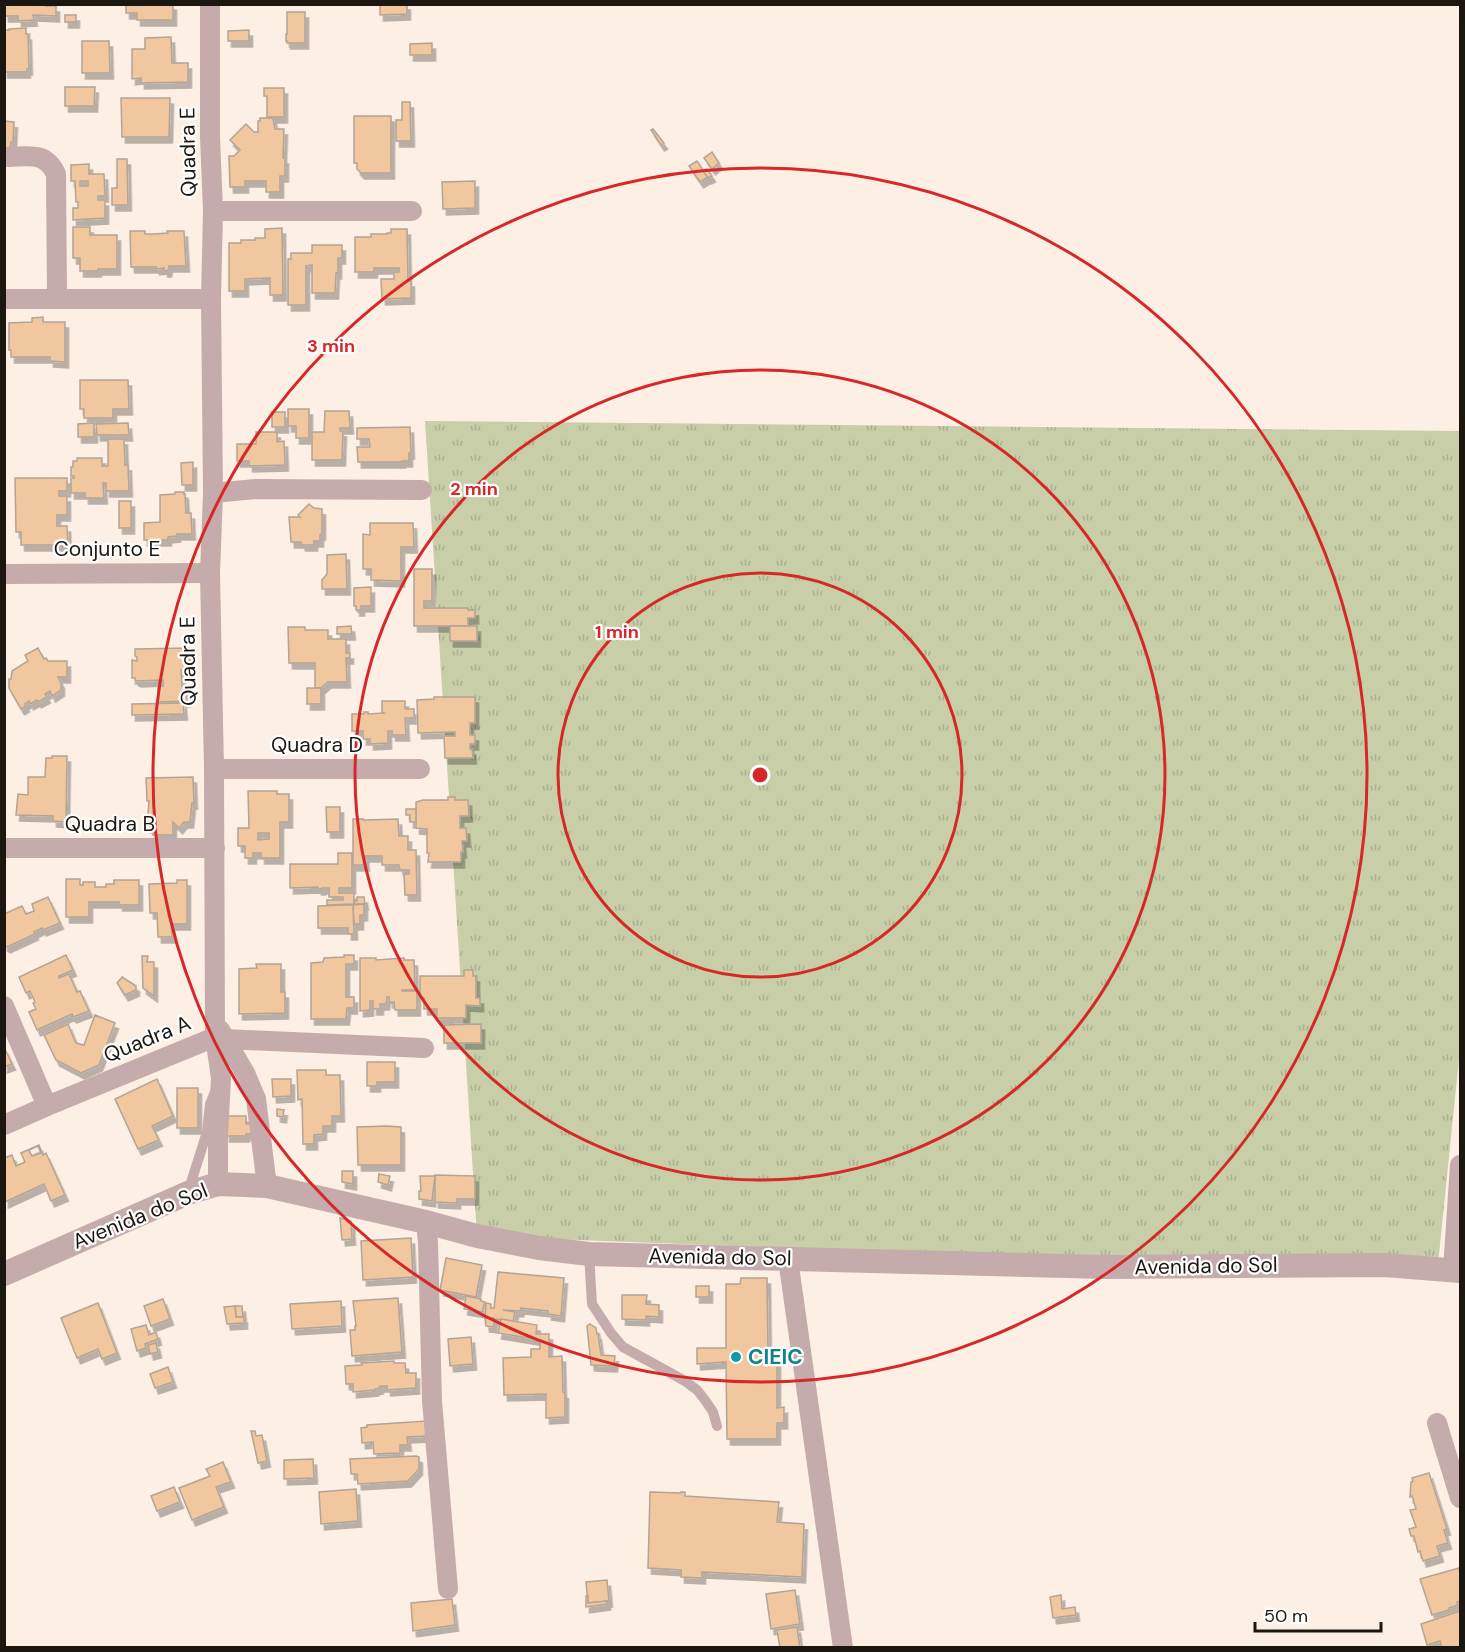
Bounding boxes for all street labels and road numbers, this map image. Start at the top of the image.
street label: Quadra E [173,107,203,197]
street label: Conjunto E [54,535,160,563]
street label: Quadra E [173,616,203,706]
street label: Quadra D [271,731,363,759]
street label: Quadra B [65,810,155,838]
street label: Quadra A [99,1009,195,1069]
street label: Avenida do Sol [68,1176,212,1256]
street label: Avenida do Sol [648,1242,792,1272]
street label: Avenida do Sol [1134,1251,1278,1281]

